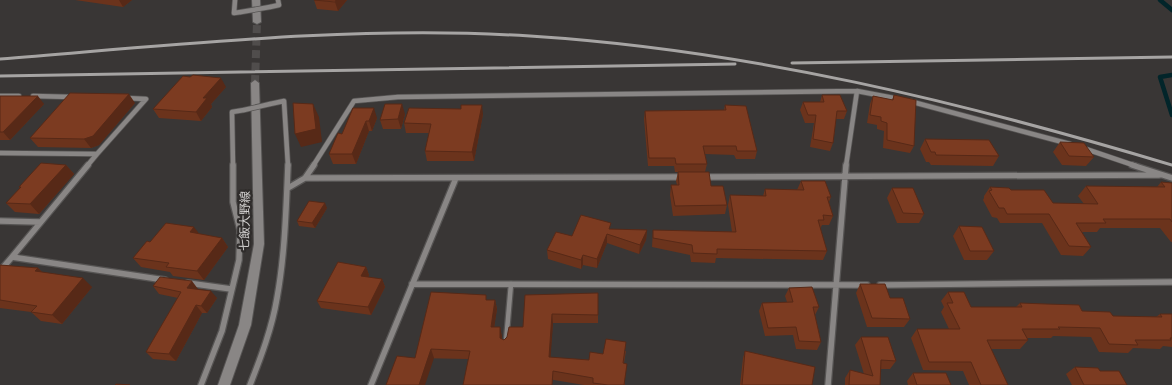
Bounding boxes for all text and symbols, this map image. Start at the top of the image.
street label: 七飯大野線 [237,191,253,251]

